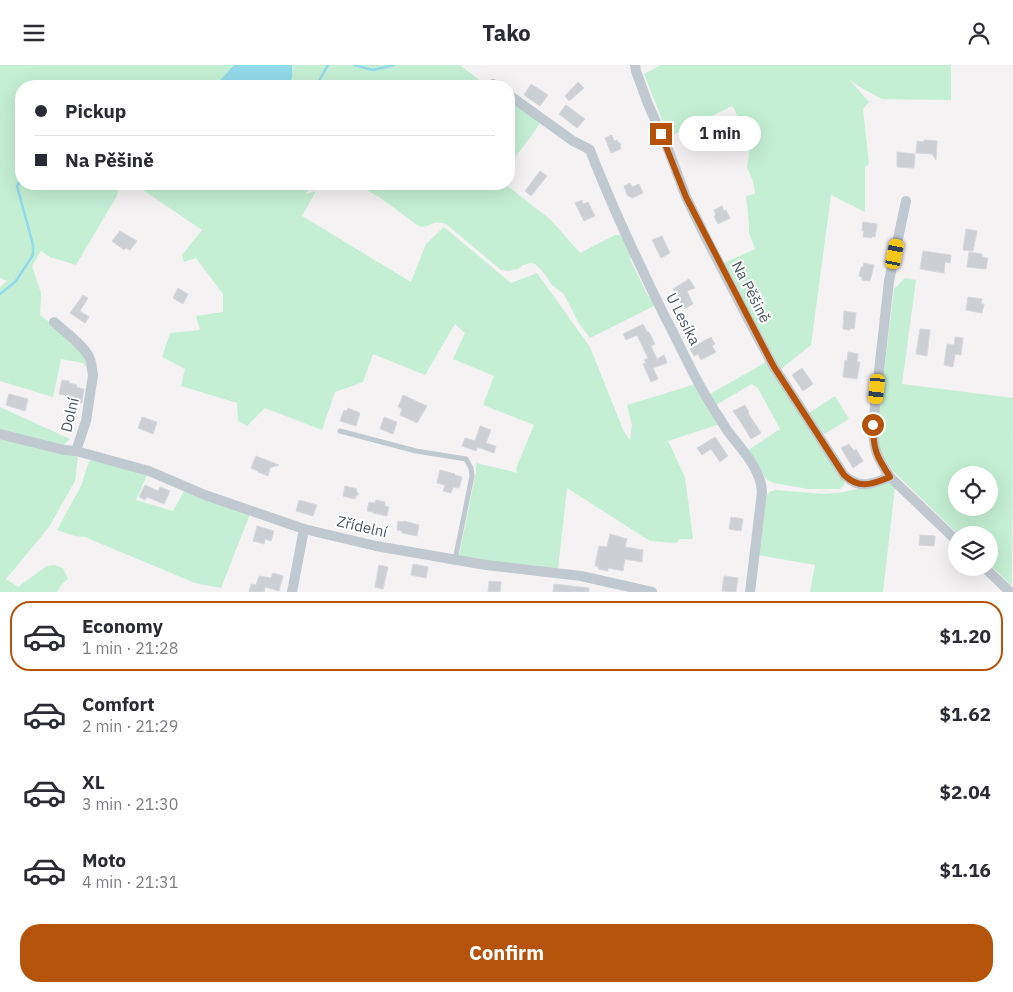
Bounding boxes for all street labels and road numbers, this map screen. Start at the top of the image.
street label: Na Pěšině [728,258,775,326]
street label: U Lesíka [662,289,705,348]
street label: Dolní [56,396,83,434]
street label: Zřídelní [335,511,389,542]

